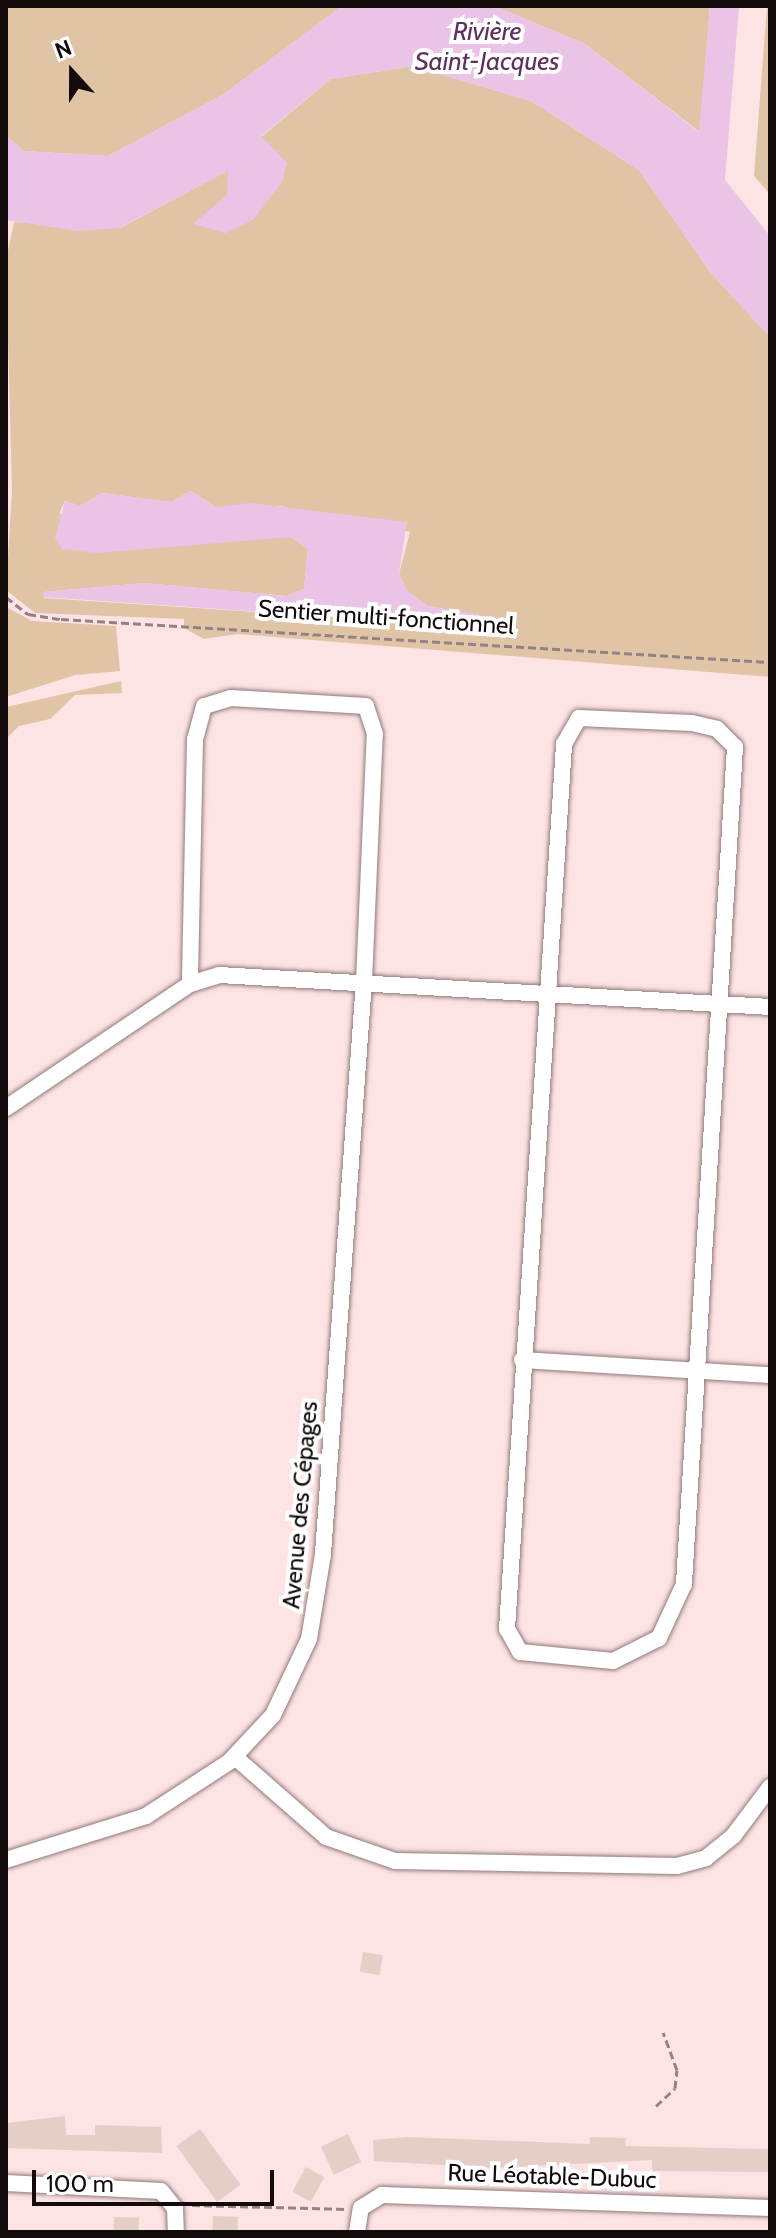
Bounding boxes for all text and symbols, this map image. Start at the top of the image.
water label: Rivière Saint-Jacques [415,16,559,78]
north arrow [32,32,112,112]
text: N [51,34,75,65]
street label: Sentier multi-fonctionnel [257,594,515,640]
street label: Avenue des Cépages [277,1400,323,1610]
scale bar [36,2154,278,2204]
street label: Rue Léotable-Dubuc [447,2158,657,2194]
text: 100 m [46,2169,114,2198]

